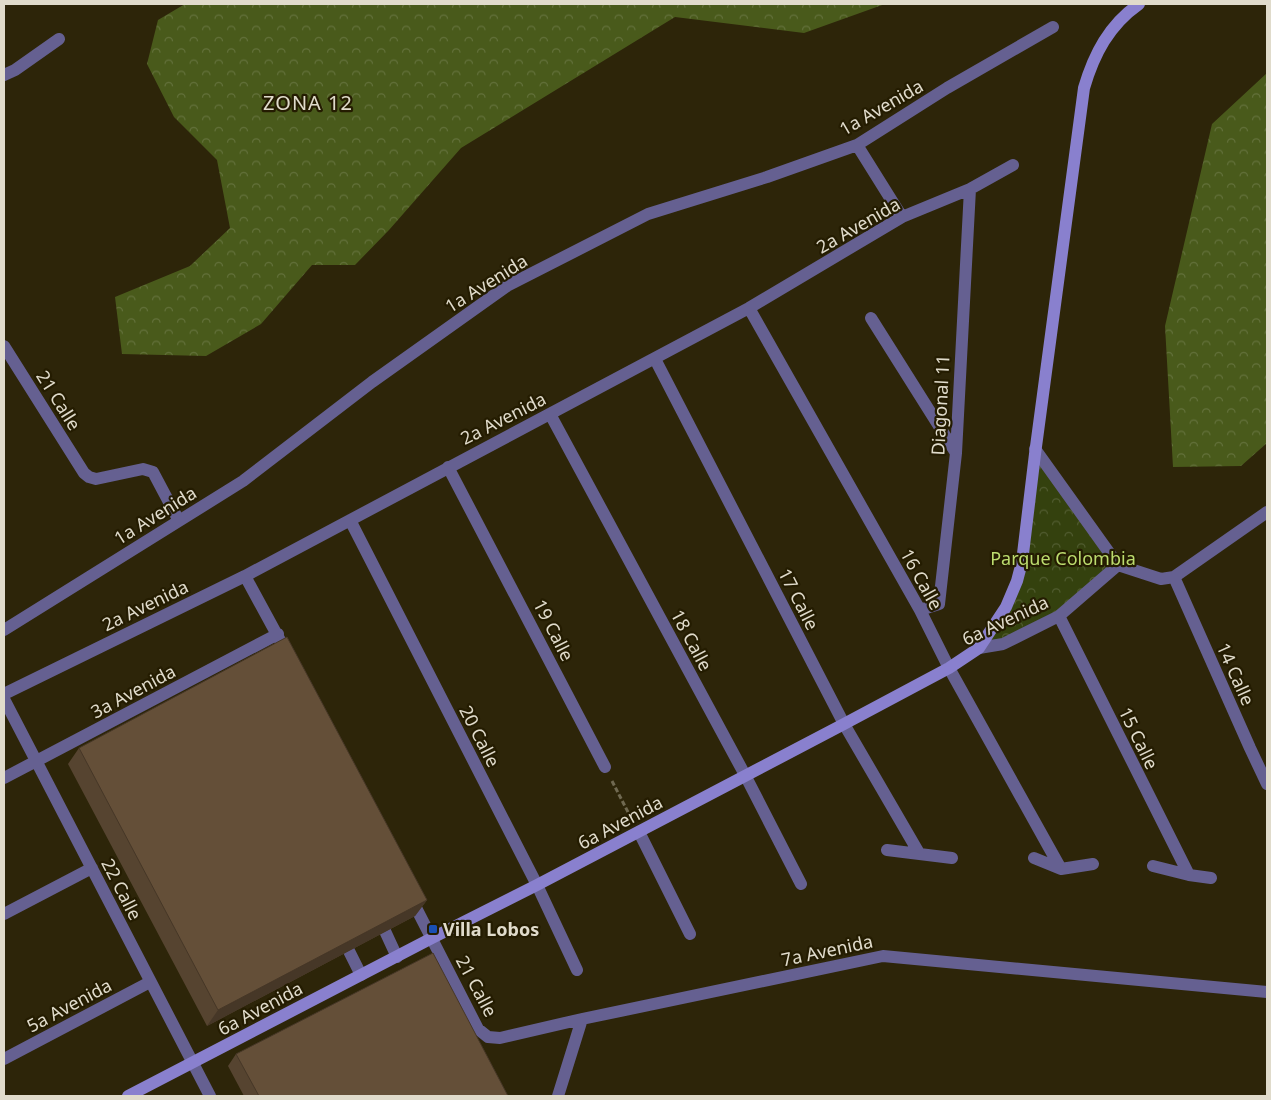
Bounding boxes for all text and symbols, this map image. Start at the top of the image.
street label: 1a Avenida [835,73,927,141]
district label: ZONA 12 [263,89,353,116]
street label: 2a Avenida [812,191,904,259]
street label: 1a Avenida [440,248,532,318]
street label: Diagonal 11 [925,354,955,456]
street label: 21 Calle [31,366,87,434]
street label: 2a Avenida [456,386,550,450]
street label: 1a Avenida [109,480,201,550]
street label: 16 Calle [895,544,949,614]
park label: Parque Colombia [990,546,1136,570]
street label: 17 Calle [773,564,825,634]
street label: 2a Avenida [98,574,192,636]
street label: 6a Avenida [958,590,1052,650]
street label: 19 Calle [528,595,580,665]
street label: 18 Calle [666,605,718,675]
street label: 14 Calle [1212,639,1260,709]
street label: 3a Avenida [86,659,180,723]
street label: 20 Calle [454,701,506,771]
street label: 15 Calle [1114,703,1164,773]
street label: 6a Avenida [573,790,667,854]
street label: 22 Calle [96,854,148,924]
place label: Villa Lobos [443,917,539,941]
marker: Villa Lobos [427,923,439,935]
street label: 7a Avenida [779,929,875,971]
street label: 21 Calle [451,951,503,1021]
street label: 5a Avenida [22,973,116,1037]
street label: 6a Avenida [213,976,307,1040]

